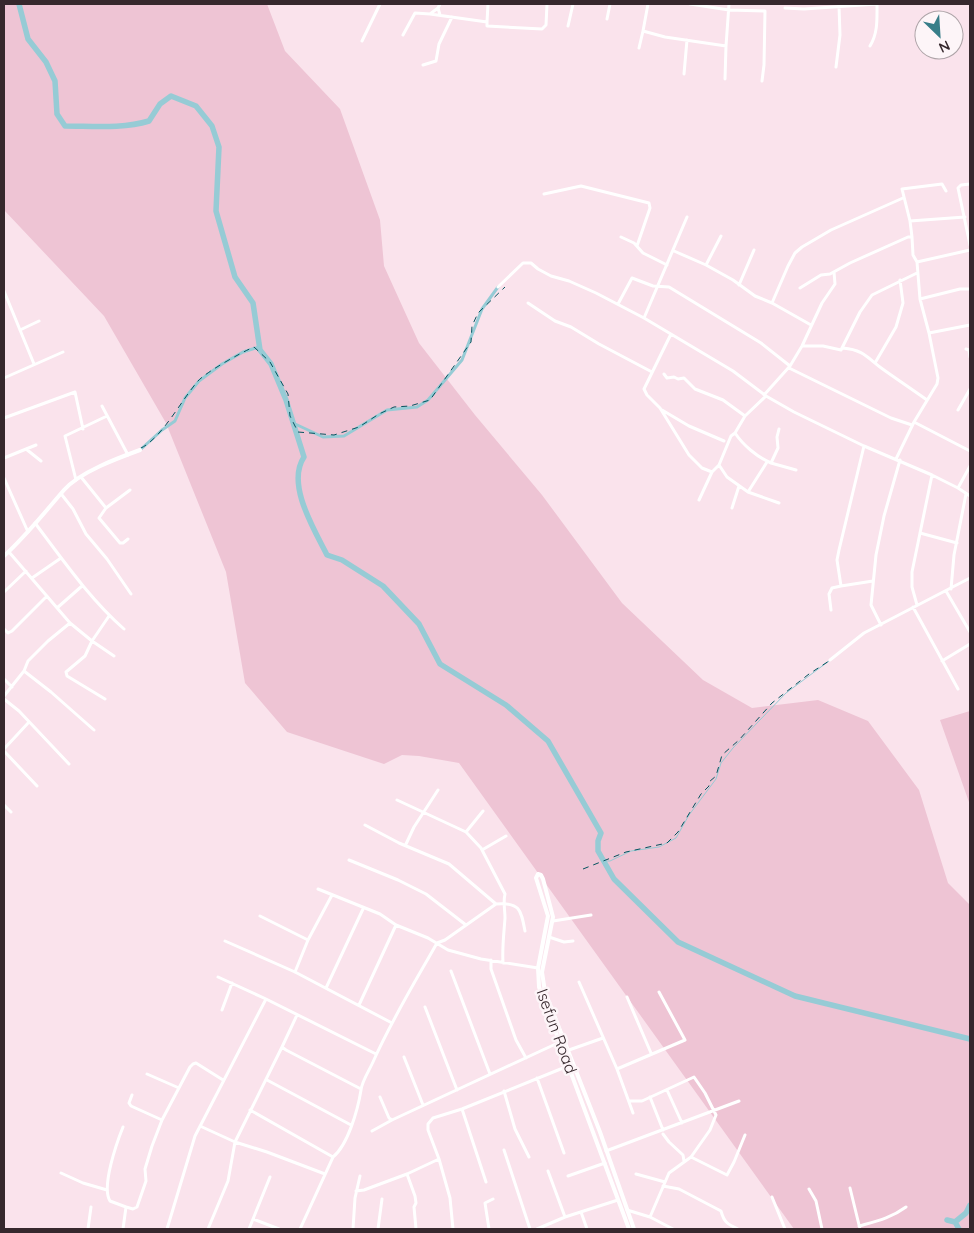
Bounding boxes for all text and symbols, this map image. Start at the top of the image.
north arrow [914,10,964,60]
text: N [936,36,953,57]
street label: Isefun Road [532,986,582,1076]

